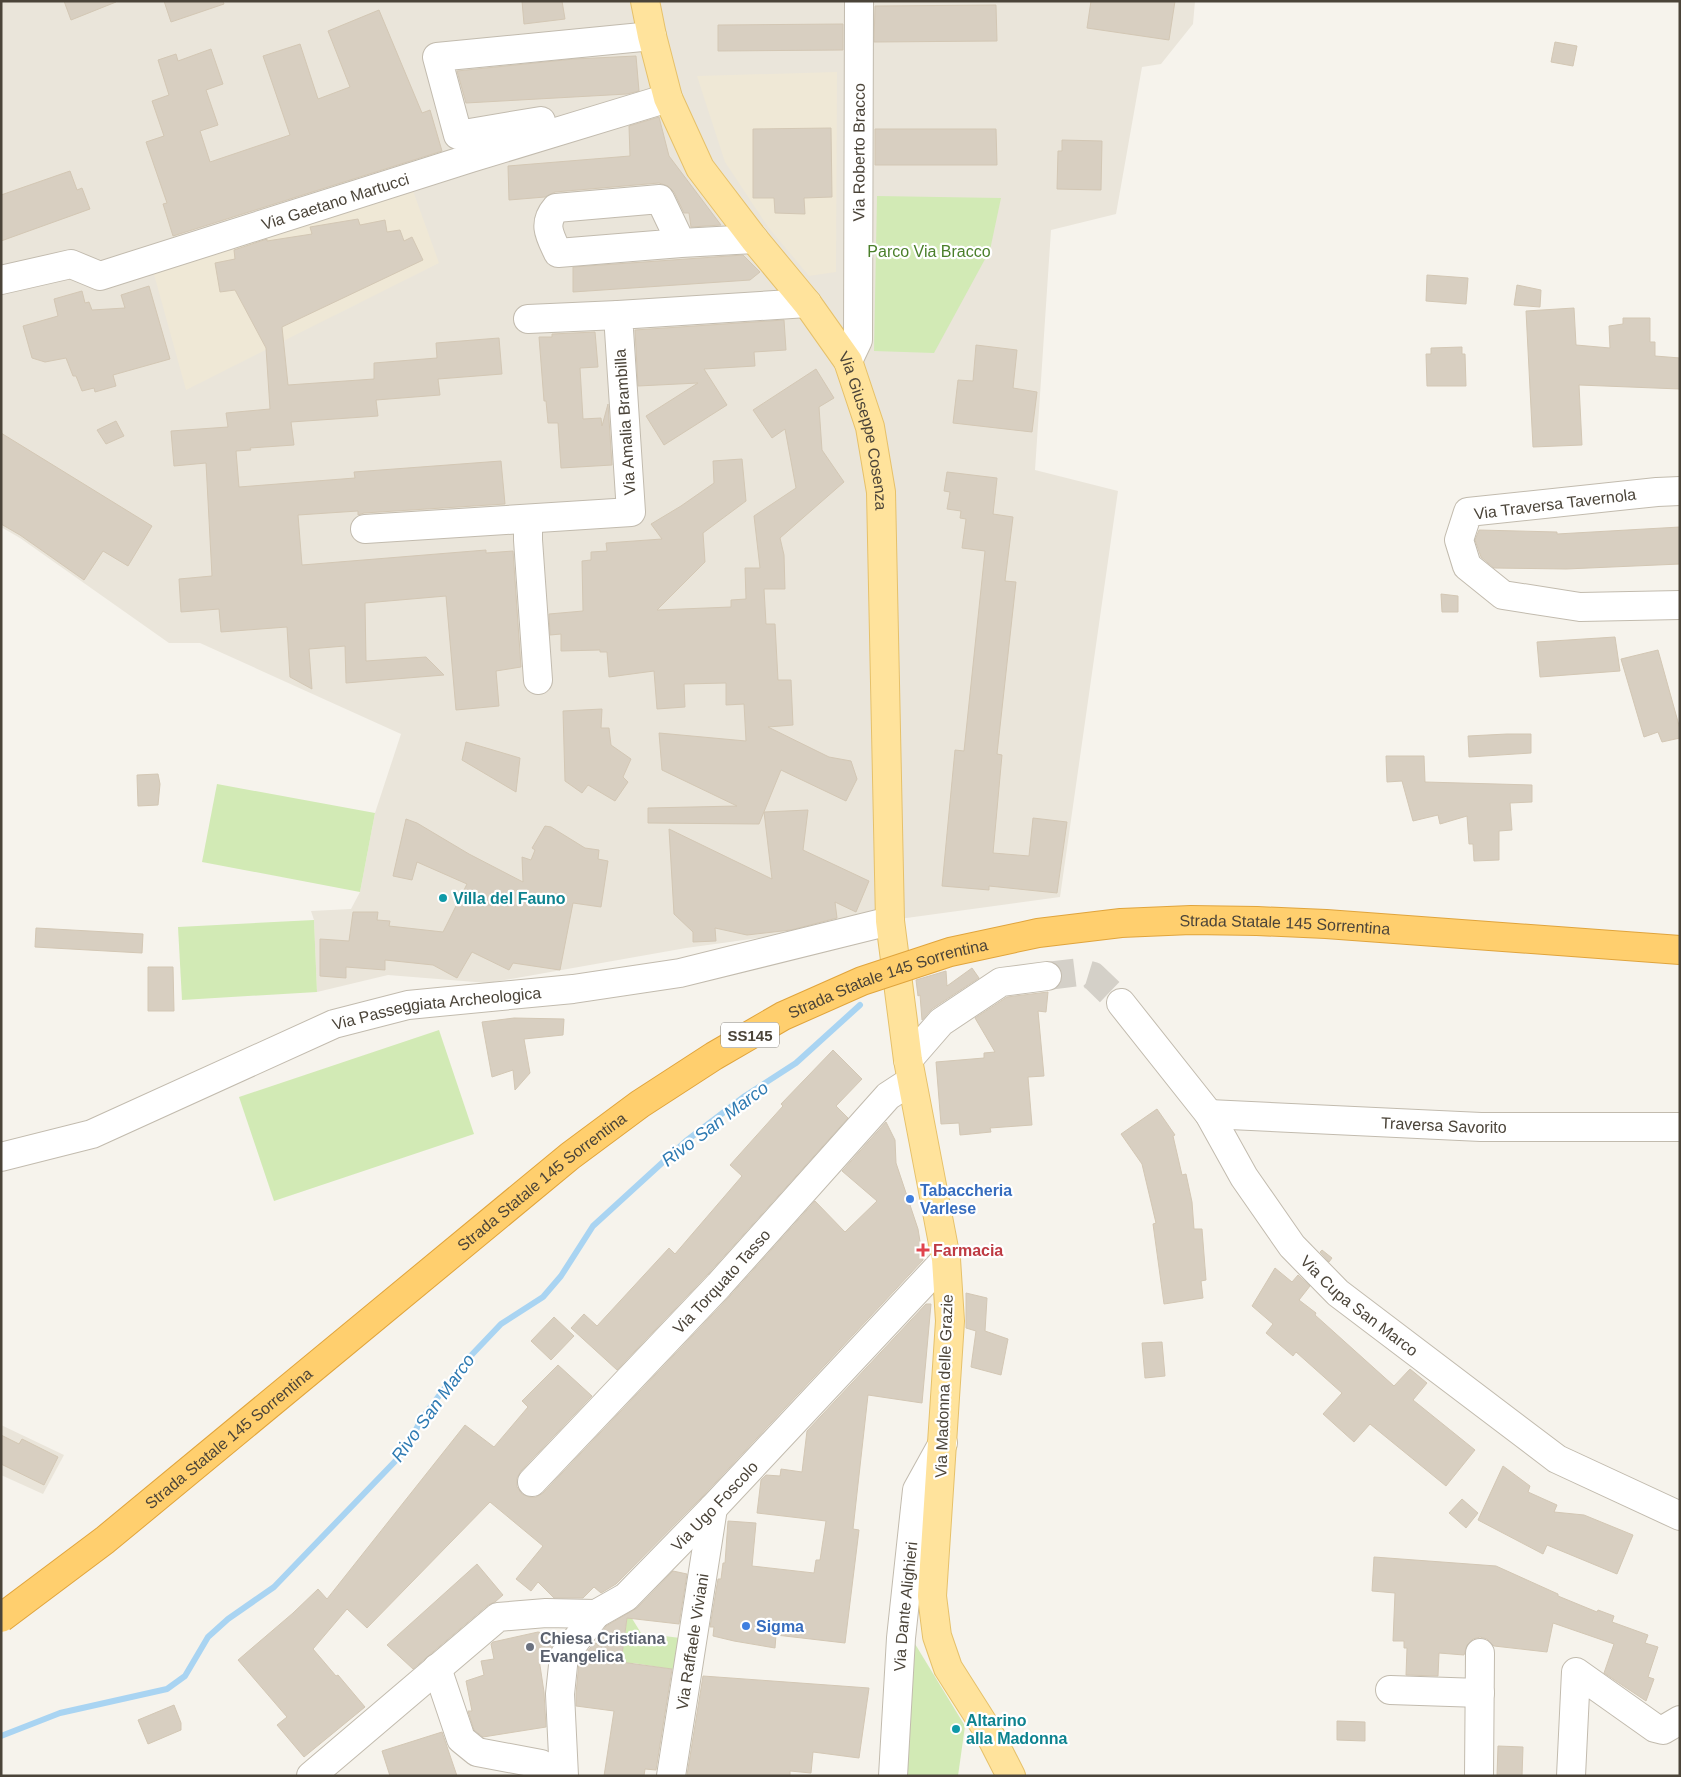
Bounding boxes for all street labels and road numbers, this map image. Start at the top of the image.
street label: Via Roberto Bracco [850,83,867,222]
street label: Via Gaetano Martucci [259,170,411,233]
street label: Via Amalia Brambilla [611,348,639,496]
street label: Via Giuseppe Cosenza [835,348,890,511]
street label: Via Traversa Tavernola [1473,486,1637,522]
street label: Strada Statale 145 Sorrentina [1179,911,1391,937]
street label: Strada Statale 145 Sorrentina [785,936,989,1021]
street label: Via Passeggiata Archeologica [330,984,542,1033]
road number: SS145 [721,1022,779,1048]
street label: Strada Statale 145 Sorrentina [454,1109,629,1254]
street label: Traversa Savorito [1381,1114,1507,1136]
street label: Via Torquato Tasso [669,1226,773,1337]
street label: Via Cupa San Marco [1297,1252,1421,1359]
street label: Via Madonna delle Grazie [932,1294,956,1478]
street label: Strada Statale 145 Sorrentina [142,1364,315,1512]
street label: Via Ugo Foscolo [668,1458,761,1554]
street label: Via Dante Alighieri [891,1541,920,1672]
street label: Via Raffaele Viviani [673,1572,711,1711]

